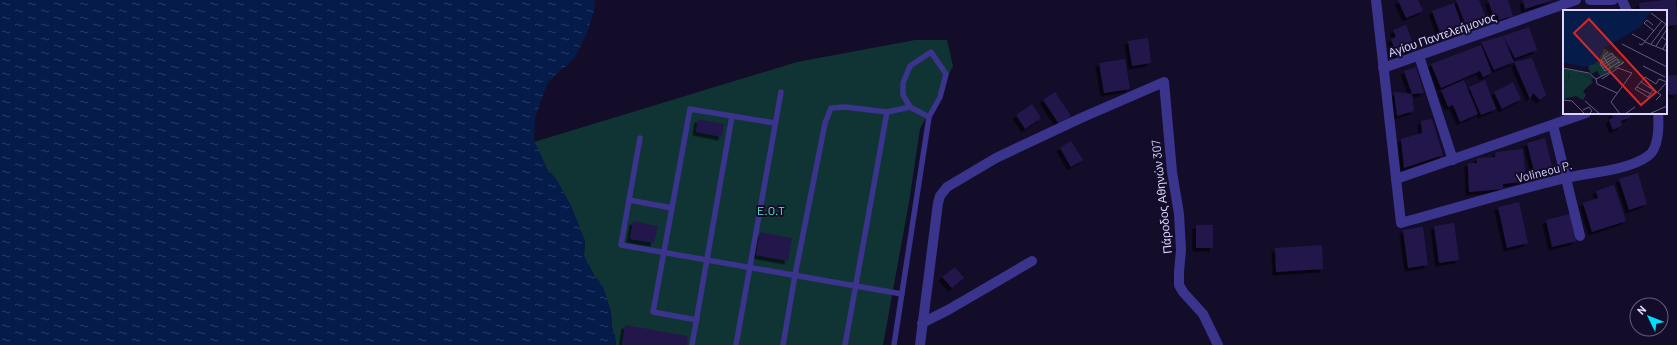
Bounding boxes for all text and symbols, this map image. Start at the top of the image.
street label: Αγίου Παντελεήμονος [1386,9,1498,60]
inset map [1563,10,1667,114]
street label: Πάροδος Αθηνών 307 [1148,139,1175,255]
street label: Volineou P. [1515,157,1573,185]
park label: E.O.T [757,203,785,217]
north arrow [1629,297,1669,337]
text: N [1634,303,1649,317]

